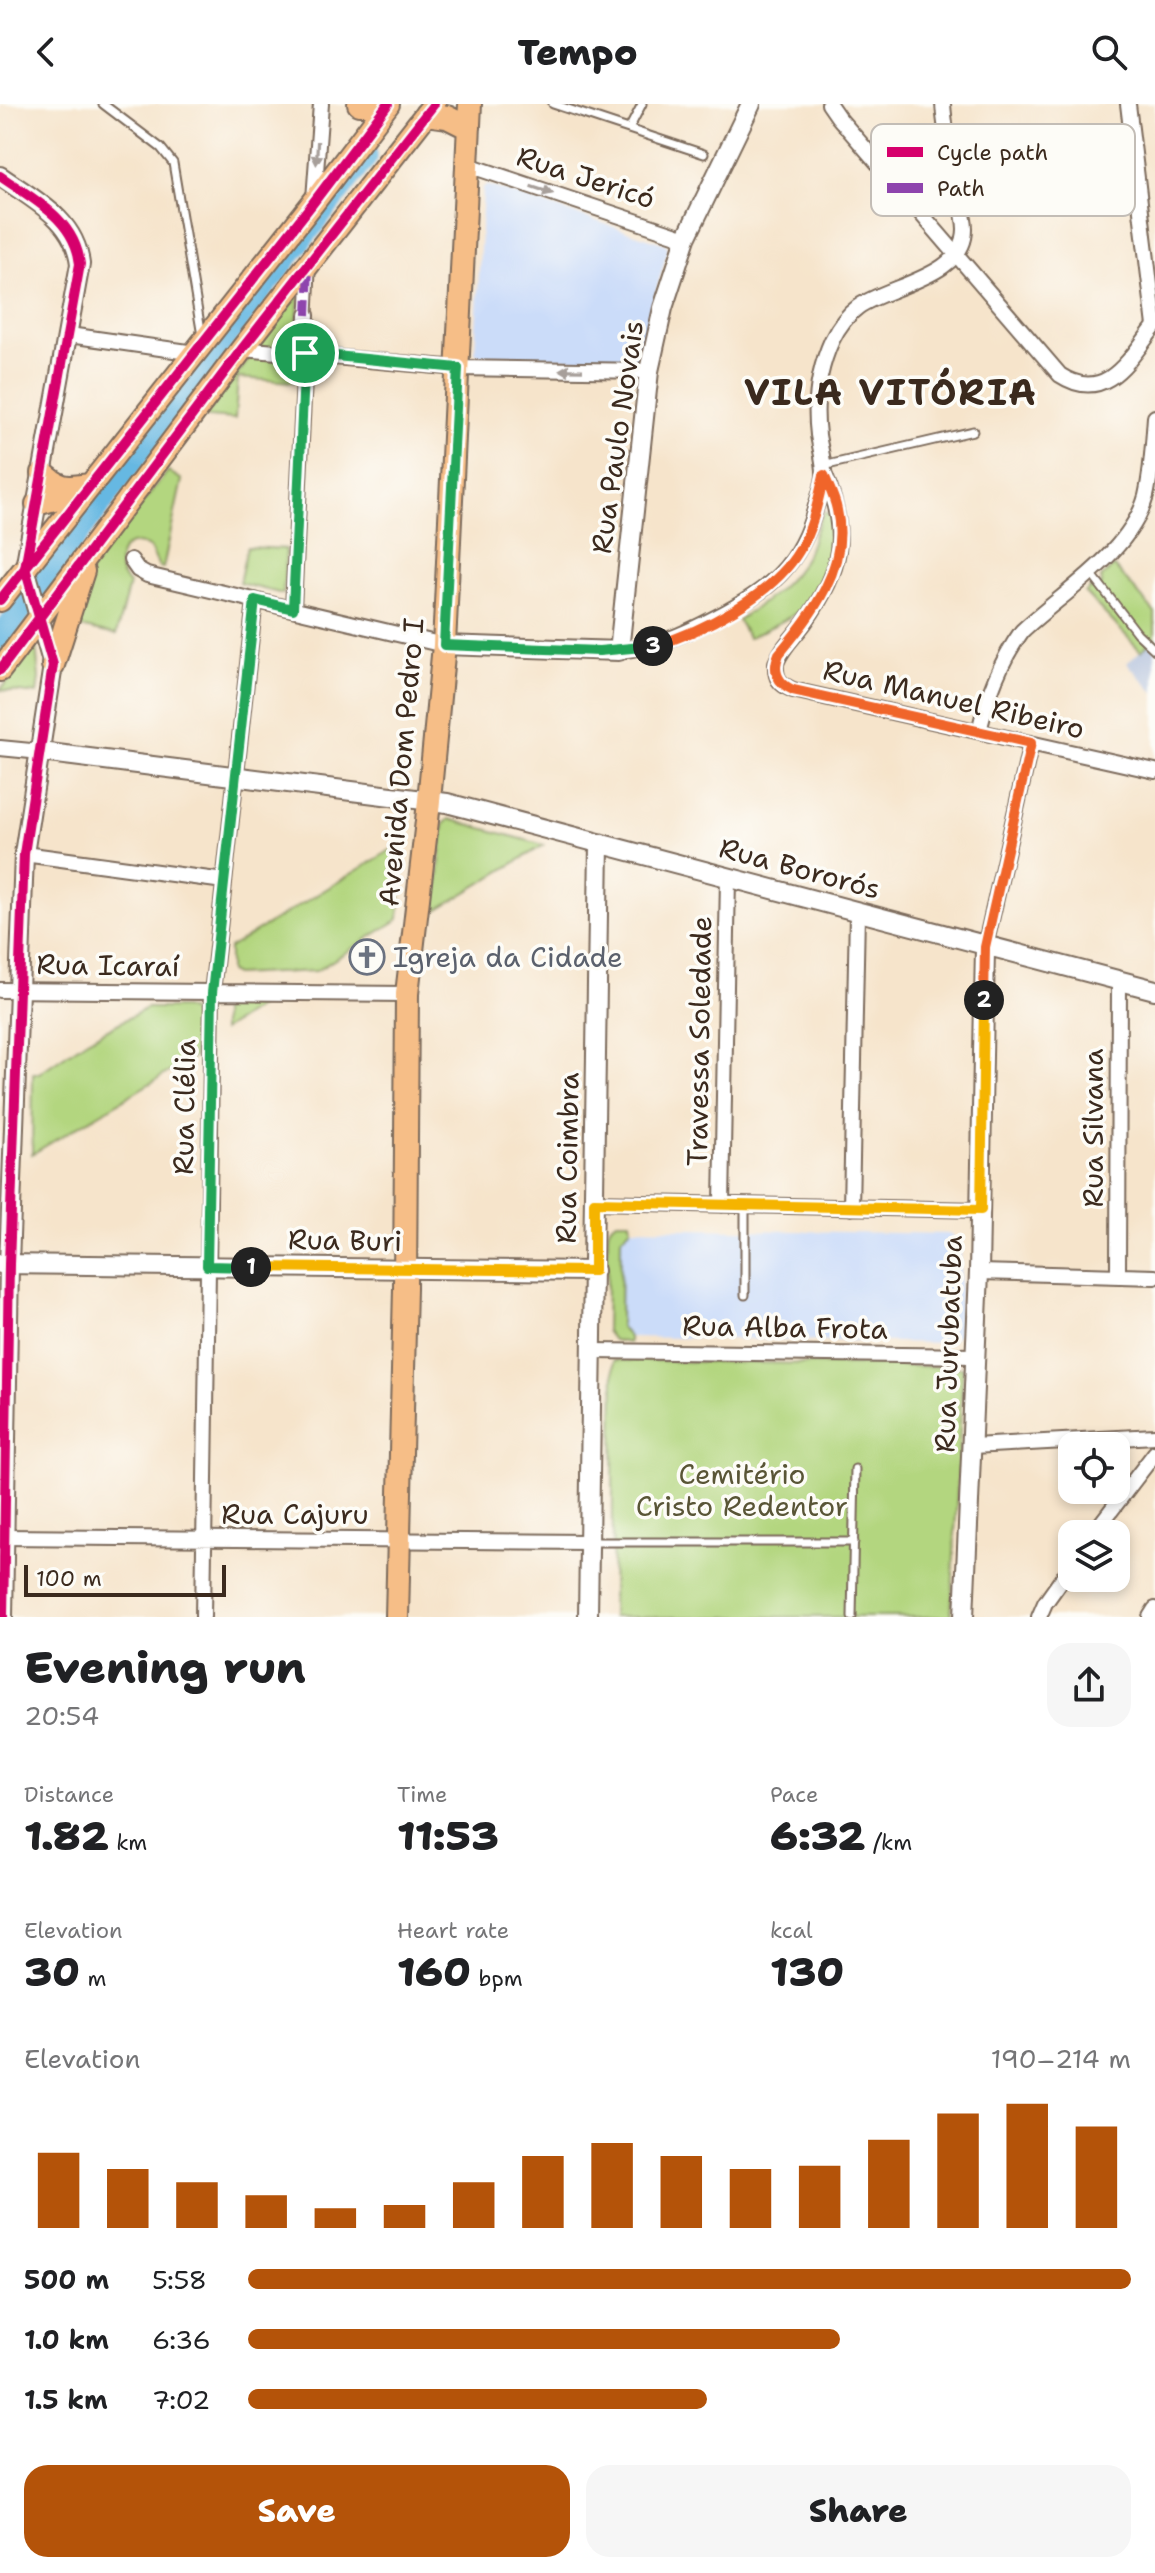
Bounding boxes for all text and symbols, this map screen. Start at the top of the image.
text: Tempo [517,28,638,77]
icon: back [24,30,68,74]
icon: search [1087,30,1131,74]
legend [871,124,1135,216]
street label: Rua Jericó [512,137,660,217]
text: Cycle path [937,138,1048,167]
one-way arrow [311,141,324,166]
text: Path [937,174,985,203]
one-way arrow [531,184,555,196]
street label: Rua Paulo Novais [582,318,652,556]
pin [271,319,339,387]
icon: arrive [283,331,327,375]
one-way arrow [558,363,583,376]
district label: VILA VITÓRIA [744,367,1038,417]
street label: Avenida Dom Pedro I [369,616,433,908]
pin: 3 [633,626,673,666]
text: 3 [645,631,661,660]
street label: Rua Manuel Ribeiro [820,650,1088,748]
street label: Rua Bororós [715,828,885,908]
street label: Travessa Soledade [678,916,720,1166]
church icon: Igreja da Cidade [348,938,386,976]
place label: Igreja da Cidade [393,938,623,976]
street label: Rua Icaraí [36,945,180,985]
pin: 2 [964,980,1004,1020]
text: 2 [976,985,992,1014]
street label: Rua Clélia [164,1039,204,1175]
street label: Rua Silvana [1074,1048,1112,1208]
street label: Rua Coimbra [547,1072,587,1244]
street label: Rua Buri [288,1220,402,1260]
street label: Rua Jurubatuba [925,1235,971,1453]
pin: 1 [231,1247,271,1287]
text: 1 [246,1252,256,1281]
street label: Rua Alba Frota [682,1306,888,1348]
map controls [1058,1432,1130,1592]
button: locate [1058,1432,1130,1504]
park label: Cemitério Cristo Redentor [636,1455,848,1525]
street label: Rua Cajuru [221,1495,369,1533]
button: layers [1058,1520,1130,1592]
scale bar [24,1561,226,1597]
text: 100 m [36,1564,102,1593]
text: Evening run [24,1638,306,1697]
button: share [1047,1643,1131,1727]
text: 20:54 [24,1698,99,1733]
text: Distance [24,1780,114,1809]
text: Time [397,1780,447,1809]
text: Pace [770,1780,818,1809]
text: 1.82 [24,1809,109,1863]
text: 11:53 [397,1809,499,1863]
text: 6:32 [770,1809,865,1863]
text: km [109,1828,147,1857]
text: /km [865,1828,912,1857]
text: Elevation [24,1916,122,1945]
text: Heart rate [397,1916,509,1945]
text: kcal [770,1916,813,1945]
text: 30 [24,1945,80,1999]
text: 160 [397,1945,471,1999]
text: 130 [770,1945,844,1999]
text: m [80,1964,106,1993]
text: bpm [471,1964,523,1993]
text: Elevation [24,2041,140,2076]
text: 190–214 m [991,2041,1131,2076]
text: 500 m [24,2262,109,2297]
text: 5:58 [152,2262,207,2297]
text: 1.0 km [24,2322,109,2357]
text: 6:36 [152,2322,211,2357]
text: 1.5 km [24,2382,108,2417]
text: 7:02 [152,2382,210,2417]
button: Save [24,2465,570,2557]
button: Share [586,2465,1131,2557]

